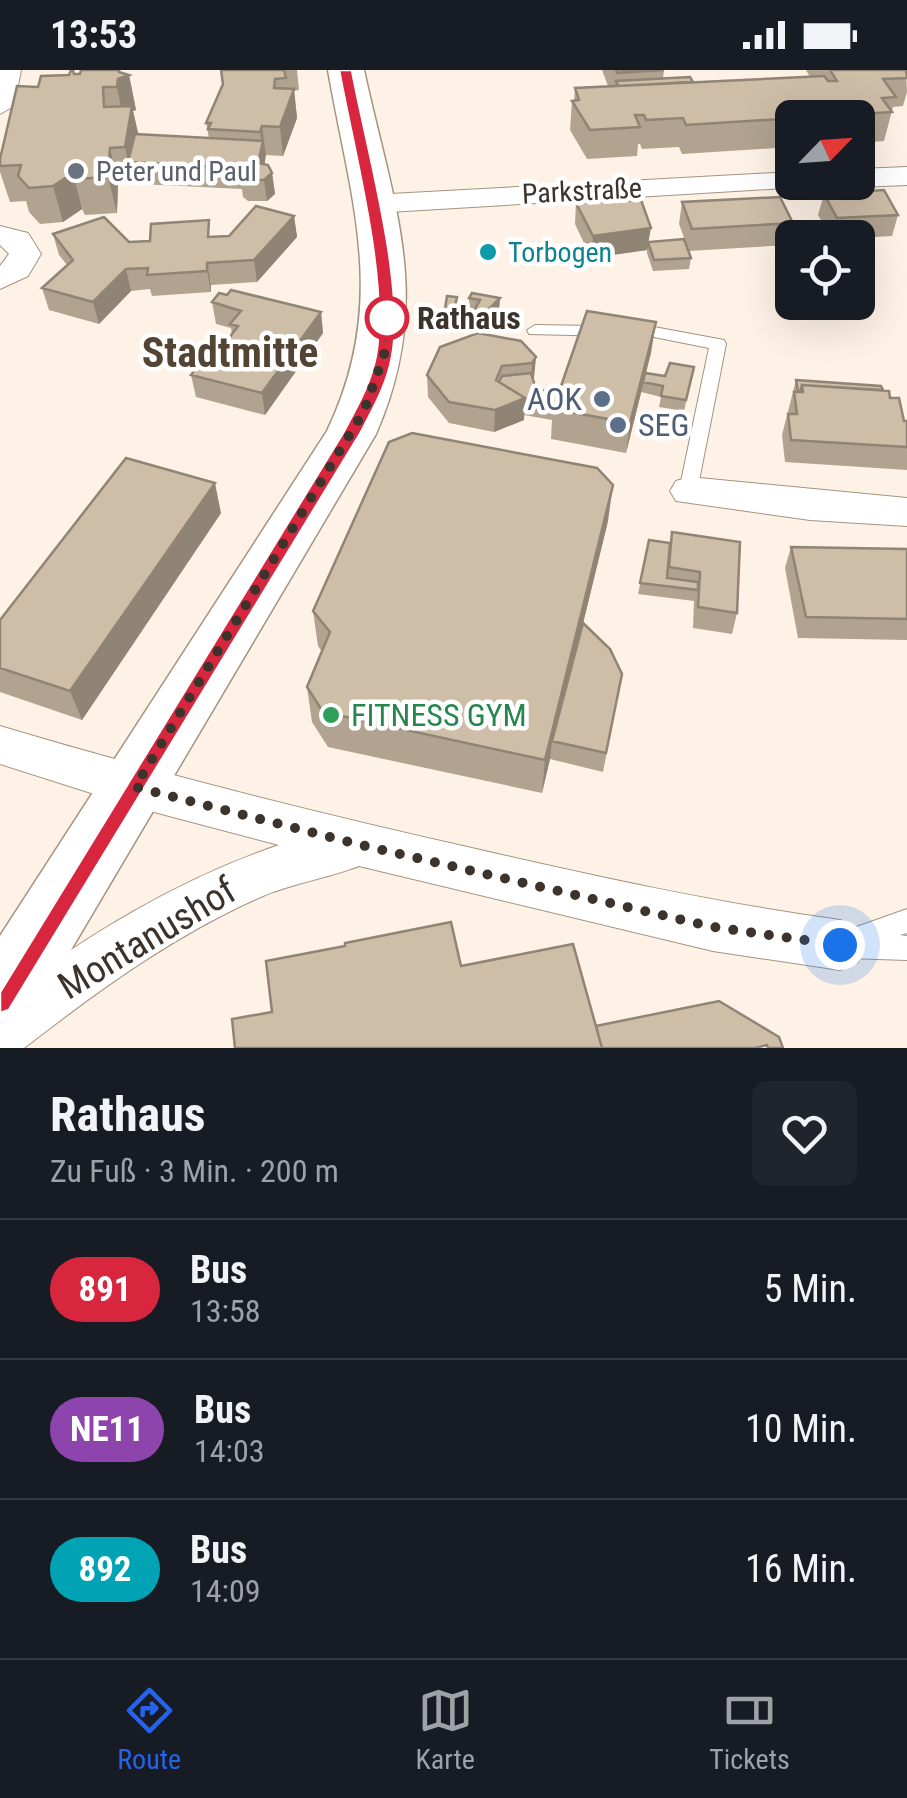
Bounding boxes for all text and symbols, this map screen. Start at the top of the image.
text: 13:53 [50,13,137,57]
north arrow [775,100,875,200]
map controls [775,100,875,320]
place label: Peter und Paul [96,155,257,188]
marker: Peter und Paul [65,160,87,182]
street label: Parkstraße [521,171,643,211]
button: locate [775,220,875,320]
place label: Torbogen [508,236,612,269]
marker: Torbogen [477,241,499,263]
marker: Rathaus [366,297,408,339]
place label: Rathaus [417,299,521,337]
district label: Stadtmitte [142,328,318,377]
place label: AOK [527,380,583,418]
marker: AOK [591,388,613,410]
place label: SEG [638,406,689,444]
marker: SEG [607,414,629,436]
place label: FITNESS GYM [351,696,527,734]
marker: FITNESS GYM [320,704,342,726]
street label: Montanushof [50,868,244,1008]
your location [815,920,865,970]
button: heart [752,1081,857,1186]
text: Rathaus [50,1086,206,1143]
text: Zu Fuß · 3 Min. · 200 m [50,1152,339,1190]
text: Bus [190,1248,247,1292]
text: 5 Min. [764,1267,857,1311]
text: 891 [78,1269,132,1310]
text: 13:58 [190,1292,261,1330]
text: Bus [194,1388,251,1432]
text: 10 Min. [745,1407,857,1451]
text: NE11 [70,1409,144,1450]
text: 14:03 [194,1432,265,1470]
text: Bus [190,1528,247,1572]
text: 16 Min. [745,1547,857,1591]
text: 892 [78,1549,132,1590]
text: 14:09 [190,1572,261,1610]
tab: Route [117,1683,181,1776]
tab: Karte [416,1683,475,1776]
tab: Tickets [709,1683,790,1776]

